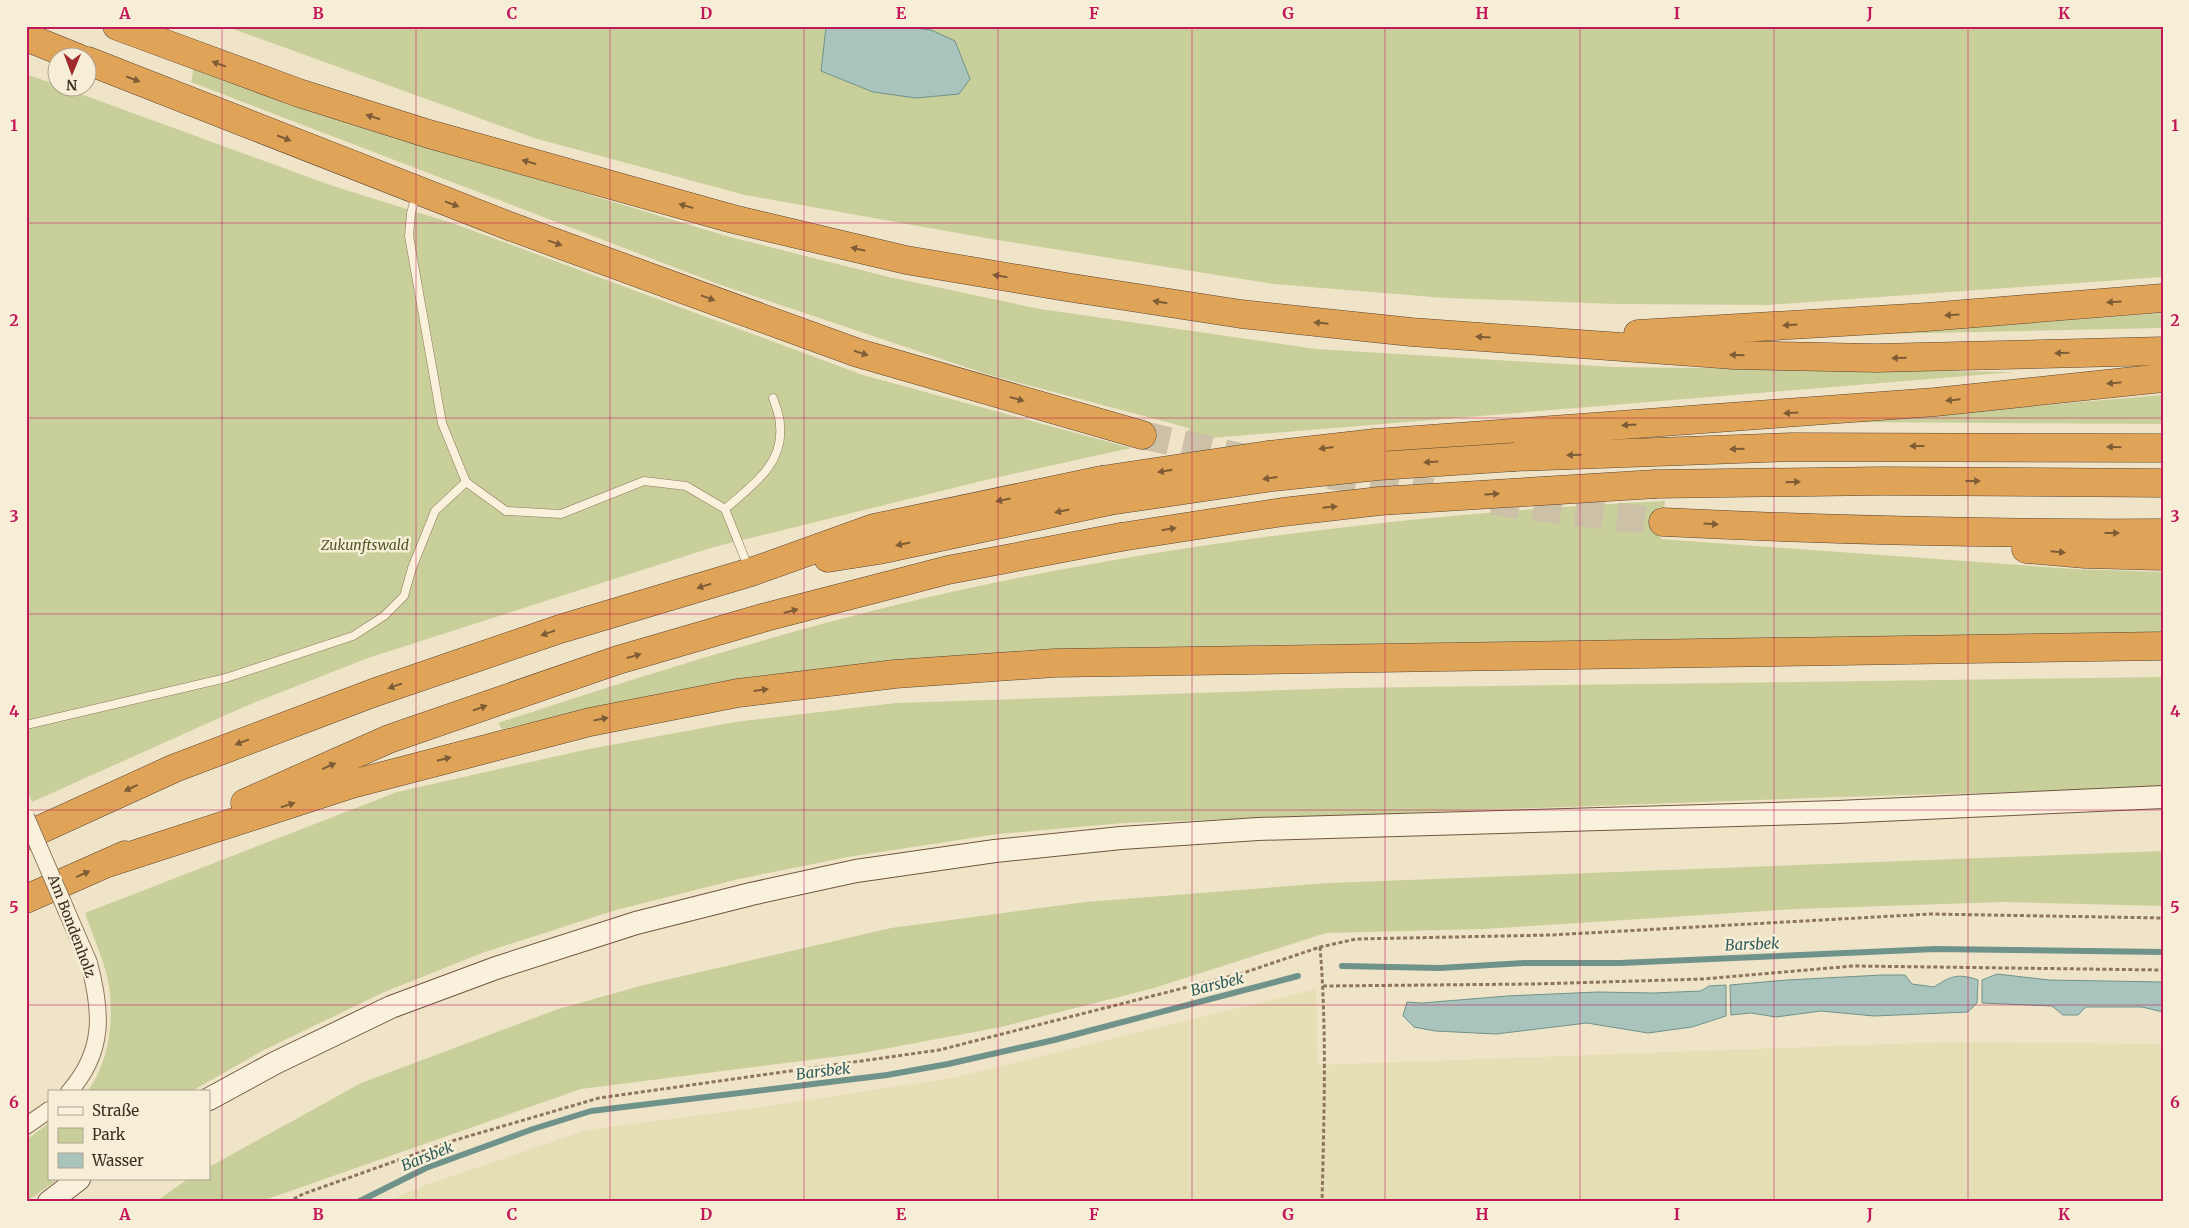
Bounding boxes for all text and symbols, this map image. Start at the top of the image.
text: A [118,3,131,23]
text: B [312,3,324,23]
text: C [507,3,517,23]
text: D [700,3,712,23]
text: E [896,3,907,23]
text: F [1089,3,1099,23]
text: G [1282,3,1294,23]
text: H [1475,3,1489,23]
text: I [1674,3,1680,23]
text: J [1866,3,1873,23]
text: K [2058,3,2070,23]
north arrow [48,48,98,98]
one-way arrow [212,60,227,67]
one-way arrow [126,75,141,83]
text: N [66,76,77,94]
one-way arrow [366,112,381,120]
text: 1 [10,115,18,135]
text: 1 [2171,115,2179,135]
one-way arrow [277,135,291,143]
one-way arrow [522,158,537,166]
one-way arrow [444,201,459,208]
one-way arrow [678,202,693,210]
one-way arrow [548,239,563,247]
one-way arrow [851,245,866,253]
one-way arrow [991,271,1007,279]
one-way arrow [700,295,715,302]
one-way arrow [1152,297,1168,305]
one-way arrow [2106,298,2122,306]
text: 2 [9,310,19,330]
text: 2 [2170,310,2180,330]
one-way arrow [1944,311,1960,319]
one-way arrow [1313,319,1329,327]
one-way arrow [1782,321,1798,329]
one-way arrow [1475,333,1491,341]
one-way arrow [853,350,868,358]
one-way arrow [2053,350,2069,358]
one-way arrow [1728,351,1744,359]
one-way arrow [1891,354,1907,362]
one-way arrow [2106,379,2122,387]
one-way arrow [1009,395,1024,403]
one-way arrow [1944,396,1960,404]
one-way arrow [1782,409,1798,417]
one-way arrow [1620,422,1636,430]
one-way arrow [1908,443,1924,451]
one-way arrow [2106,443,2122,451]
one-way arrow [1318,444,1334,452]
one-way arrow [1728,446,1744,454]
one-way arrow [1566,451,1582,459]
one-way arrow [1423,459,1439,467]
one-way arrow [1157,467,1173,475]
one-way arrow [1261,474,1277,482]
one-way arrow [1965,477,1981,485]
one-way arrow [1785,478,1801,486]
one-way arrow [1484,490,1500,498]
one-way arrow [994,497,1010,505]
one-way arrow [1322,503,1338,511]
text: 3 [9,506,19,526]
text: 3 [2170,506,2180,526]
one-way arrow [1054,507,1069,515]
one-way arrow [1704,520,1720,528]
one-way arrow [1162,525,1178,533]
one-way arrow [2104,529,2120,537]
park label: Zukunftswald [320,536,409,554]
one-way arrow [894,541,910,549]
one-way arrow [2051,548,2067,556]
one-way arrow [696,582,711,590]
one-way arrow [783,606,798,614]
one-way arrow [541,630,556,637]
one-way arrow [627,651,642,659]
one-way arrow [387,683,402,690]
one-way arrow [753,686,769,694]
text: 4 [9,701,19,721]
text: 4 [2170,701,2180,721]
one-way arrow [473,704,488,711]
one-way arrow [593,715,609,723]
one-way arrow [235,739,250,747]
one-way arrow [436,755,451,763]
one-way arrow [322,761,336,769]
one-way arrow [124,785,138,793]
one-way arrow [280,801,295,808]
one-way arrow [76,869,90,877]
street label: Am Bondenholz [44,871,100,980]
text: 5 [9,897,19,917]
text: 5 [2170,897,2180,917]
water label: Barsbek [1724,934,1780,954]
water label: Barsbek [1188,968,1247,1000]
water label: Barsbek [795,1058,852,1084]
legend [48,1090,210,1180]
text: 6 [9,1092,19,1112]
text: 6 [2170,1092,2180,1112]
text: Straße [92,1101,139,1120]
text: Park [92,1125,126,1144]
water label: Barsbek [398,1137,457,1175]
text: Wasser [91,1151,144,1170]
text: A [118,1204,131,1224]
text: B [312,1204,324,1224]
text: C [507,1204,517,1224]
text: D [700,1204,712,1224]
text: E [896,1204,907,1224]
text: F [1089,1204,1099,1224]
text: G [1282,1204,1294,1224]
text: H [1475,1204,1489,1224]
text: I [1674,1204,1680,1224]
text: J [1866,1204,1873,1224]
text: K [2058,1204,2070,1224]

